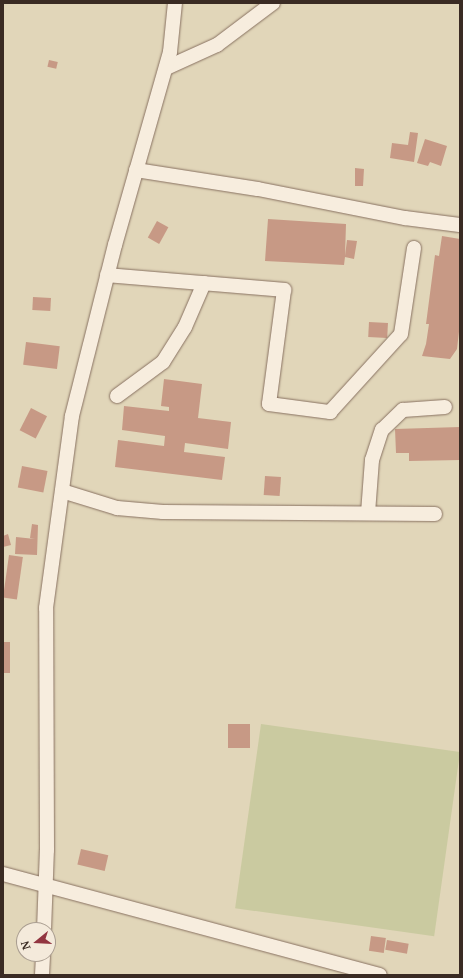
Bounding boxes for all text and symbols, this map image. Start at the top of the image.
north arrow [16,922,56,962]
text: N [17,939,34,952]

